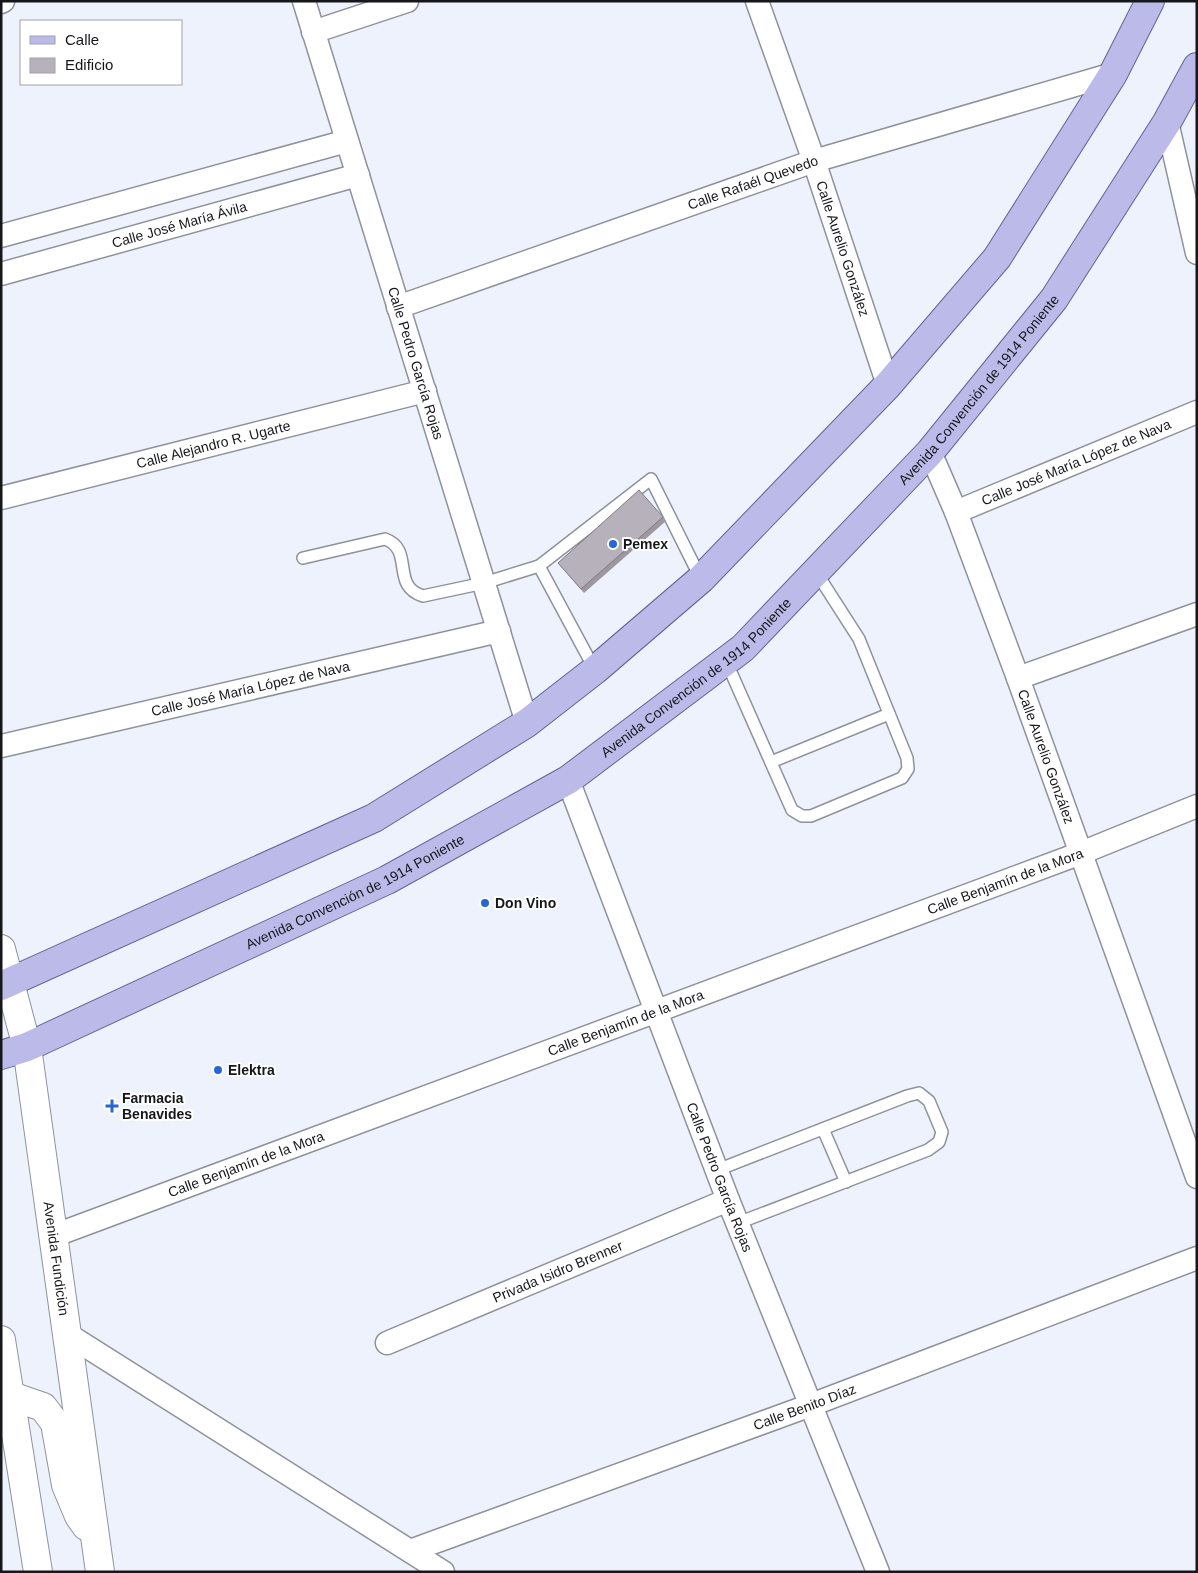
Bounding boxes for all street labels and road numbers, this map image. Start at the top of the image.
street label: Calle Rafaél Quevedo [685,152,820,213]
street label: Calle Aurelio González [813,179,873,318]
street label: Calle José María Ávila [110,198,249,251]
street label: Calle Pedro García Rojas [385,285,447,441]
street label: Avenida Convención de 1914 Poniente [895,291,1062,488]
street label: Calle José María López de Nava [979,416,1173,509]
street label: Calle Alejandro R. Ugarte [135,417,292,472]
street label: Avenida Convención de 1914 Poniente [598,595,795,760]
street label: Calle José María López de Nava [150,658,351,719]
street label: Calle Aurelio González [1015,687,1078,826]
street label: Avenida Convención de 1914 Poniente [243,831,467,953]
street label: Calle Benjamín de la Mora [925,845,1085,918]
street label: Calle Benjamín de la Mora [545,986,706,1059]
street label: Calle Pedro García Rojas [684,1100,756,1254]
street label: Calle Benjamín de la Mora [166,1128,326,1200]
street label: Avenida Fundición [41,1200,72,1317]
street label: Privada Isidro Brenner [490,1237,625,1306]
street label: Calle Benito Díaz [751,1381,858,1433]

